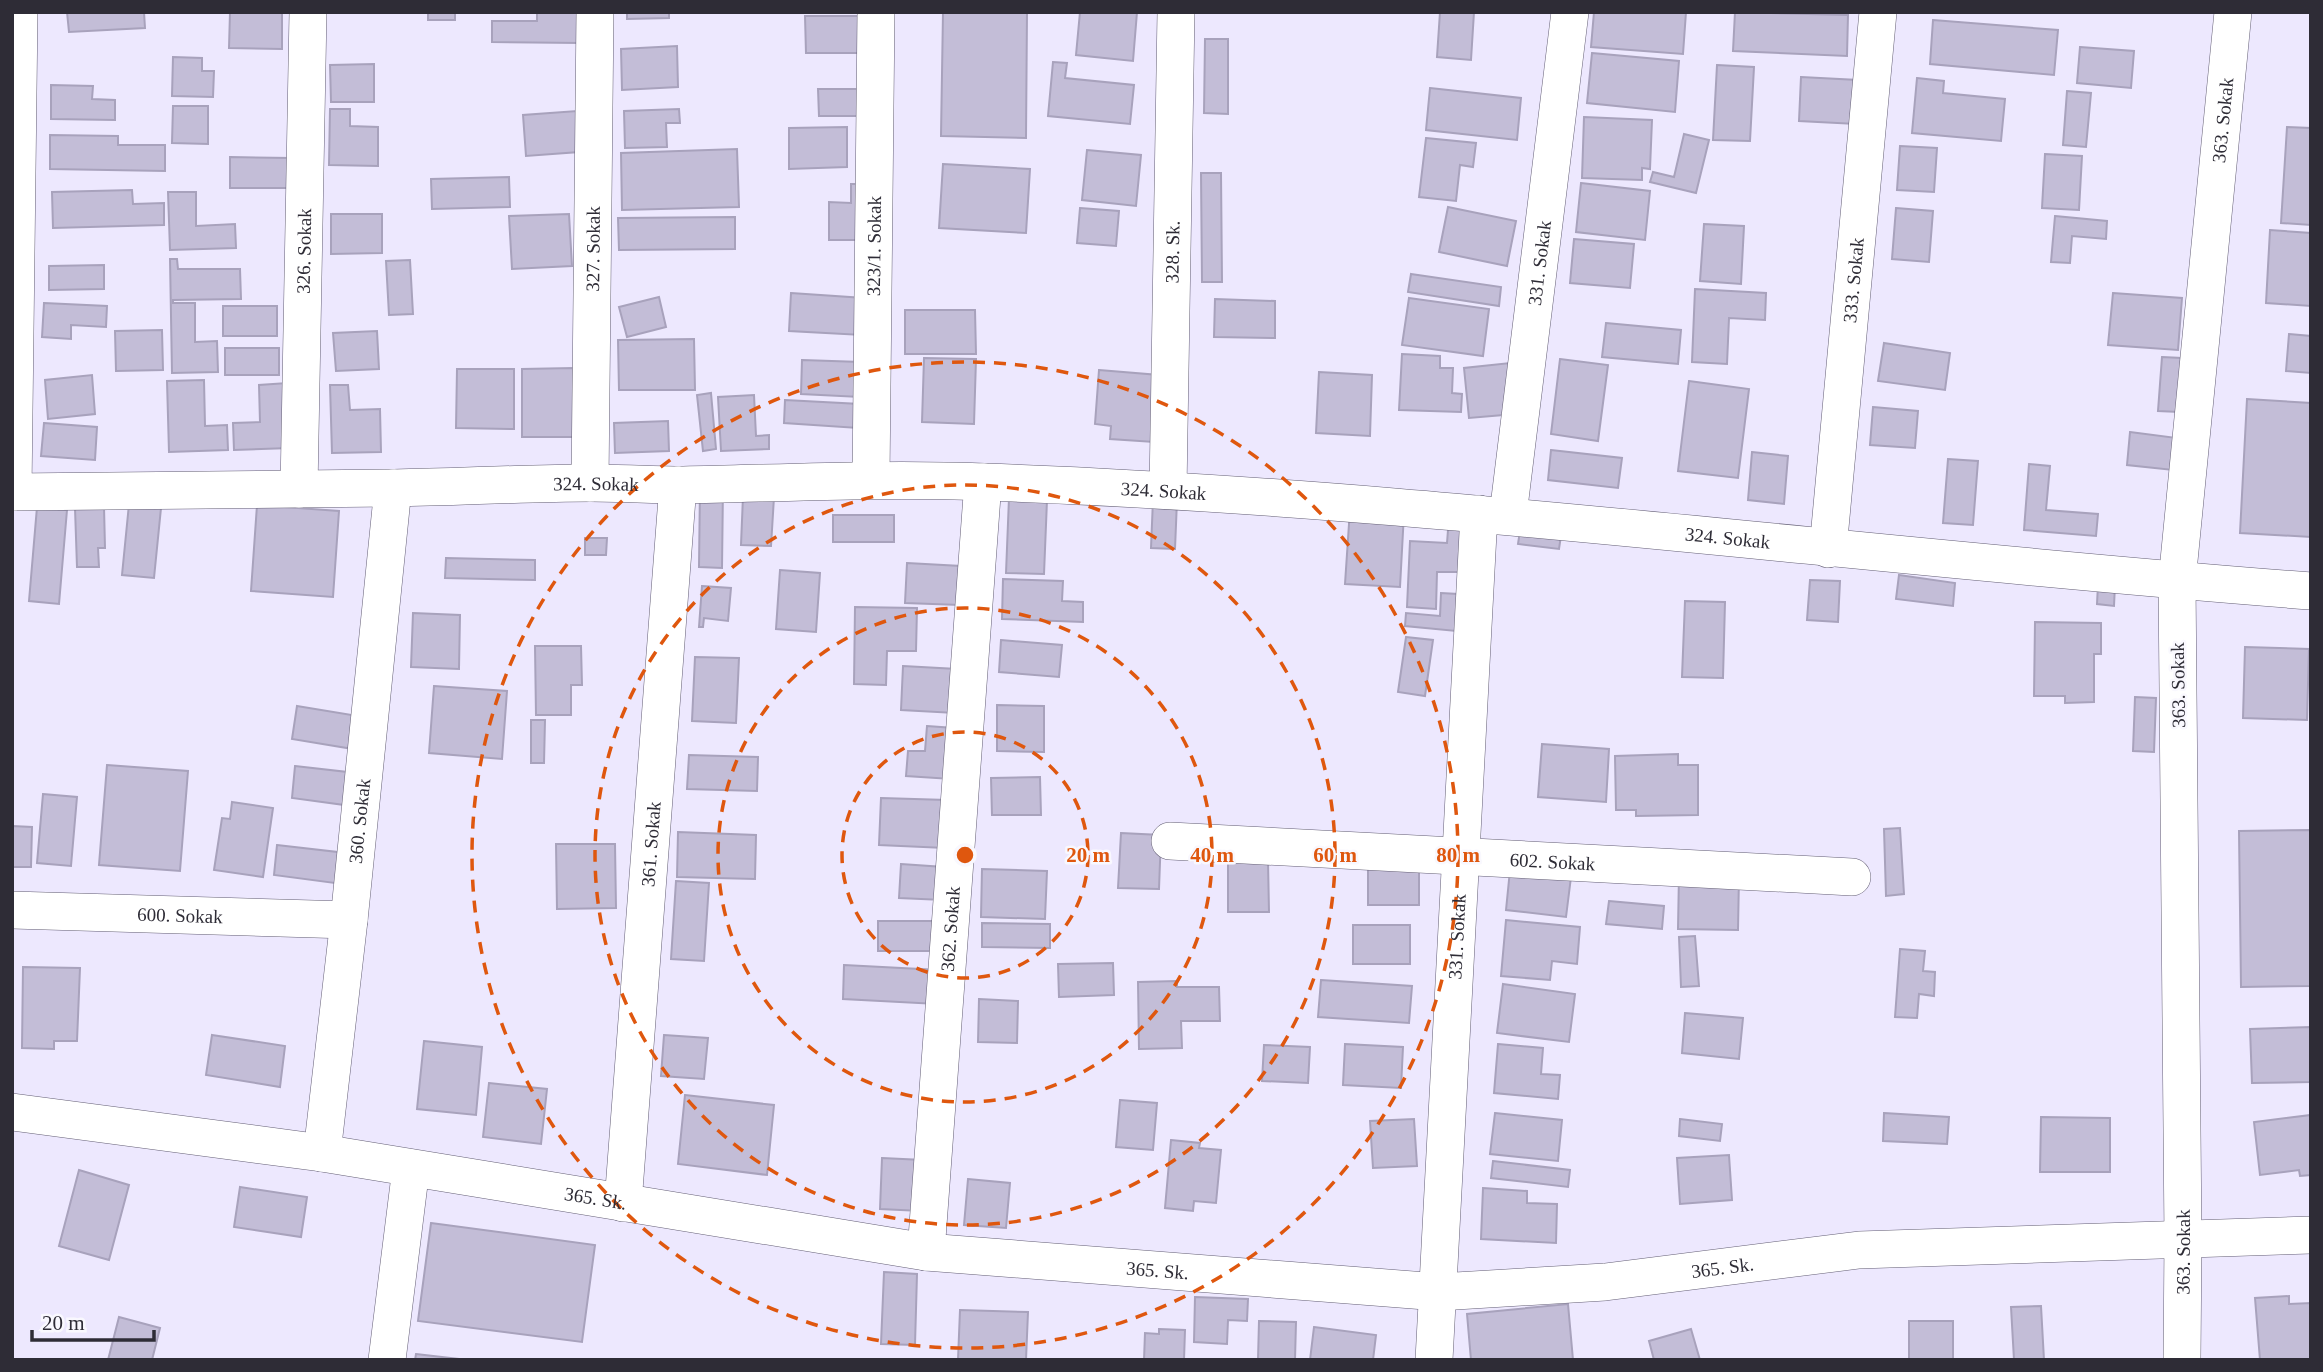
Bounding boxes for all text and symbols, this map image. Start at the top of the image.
street label: 363. Sokak [2208,76,2237,164]
street label: 323/1. Sokak [862,195,885,296]
street label: 327. Sokak [582,206,603,292]
street label: 326. Sokak [292,208,315,294]
street label: 331. Sokak [1523,219,1555,307]
street label: 328. Sk. [1161,220,1183,284]
street label: 333. Sokak [1839,236,1867,324]
street label: 324. Sokak [553,472,640,495]
street label: 324. Sokak [1120,478,1207,504]
street label: 324. Sokak [1684,523,1772,552]
street label: 363. Sokak [2167,642,2189,728]
street label: 360. Sokak [344,777,374,865]
street label: 361. Sokak [637,800,664,887]
centre of rings [953,843,977,867]
text: 20 m [1066,843,1110,867]
text: 40 m [1190,843,1234,867]
text: 60 m [1313,843,1357,867]
text: 80 m [1436,843,1480,867]
street label: 602. Sokak [1509,848,1596,874]
street label: 362. Sokak [936,885,964,972]
street label: 331. Sokak [1444,893,1469,980]
street label: 600. Sokak [137,903,223,927]
street label: 365. Sk. [563,1182,628,1213]
street label: 363. Sokak [2172,1209,2194,1295]
street label: 365. Sk. [1690,1253,1755,1282]
street label: 365. Sk. [1125,1257,1190,1283]
scale bar [32,1298,154,1342]
text: 20 m [42,1311,85,1335]

